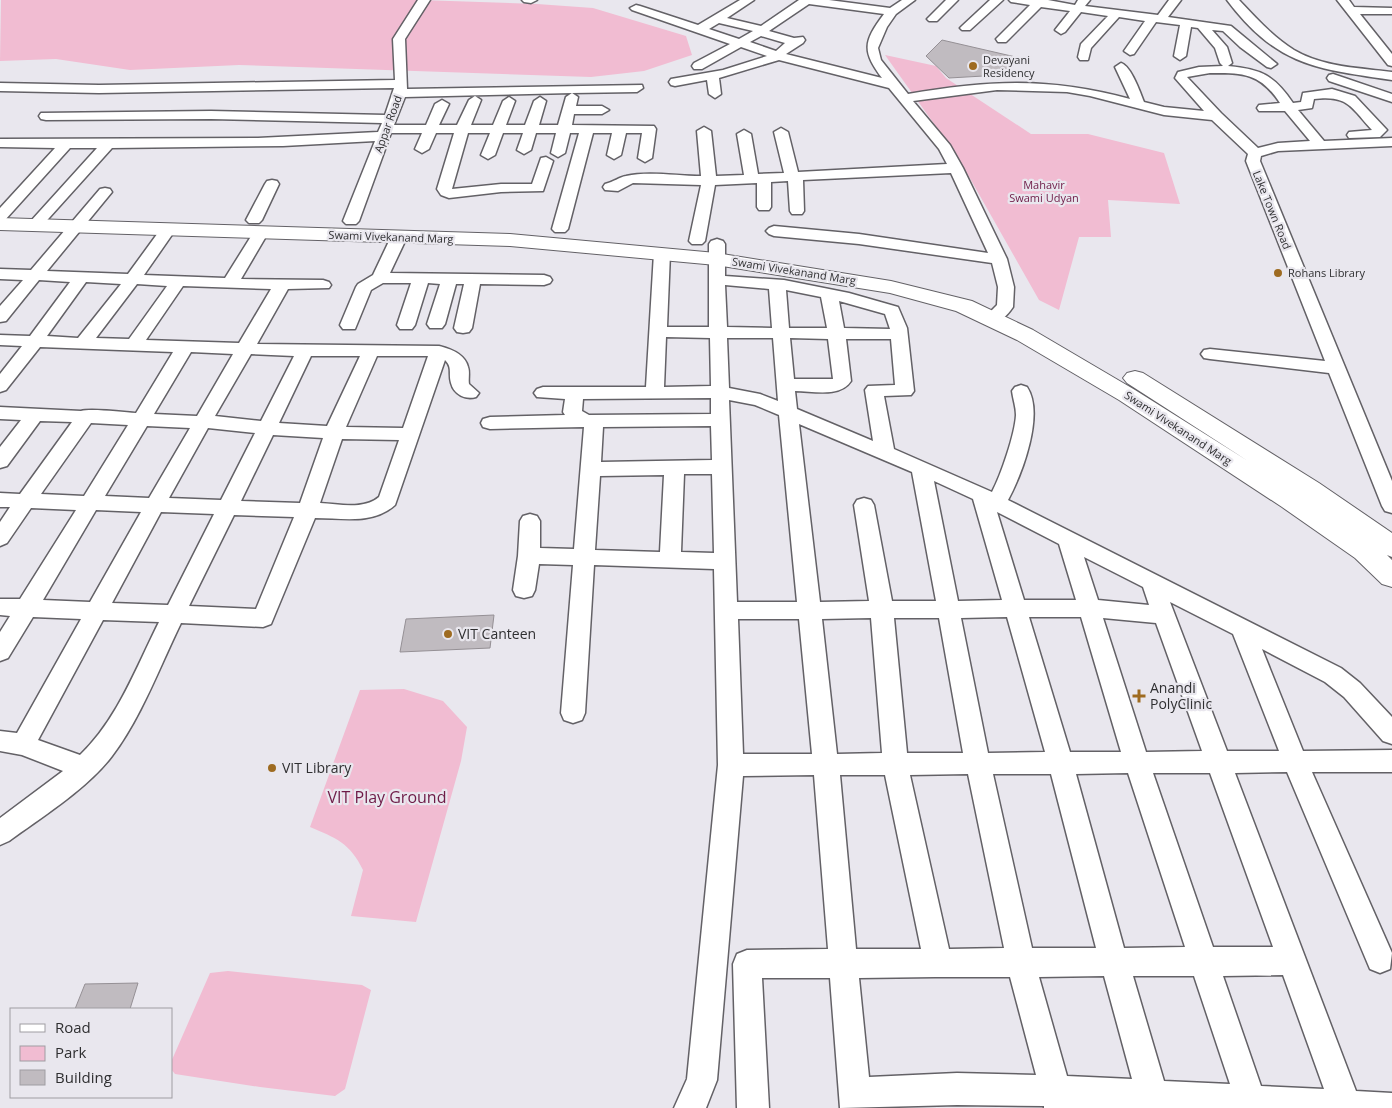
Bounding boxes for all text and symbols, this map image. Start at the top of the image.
place label: Devayani Residency [983,52,1035,80]
marker: Devayani Residency [967,60,979,72]
street label: Appar Road [370,93,405,155]
street label: Lake Town Road [1250,168,1295,251]
park label: Mahavir Swami Udyan [1009,177,1079,205]
street label: Swami Vivekanand Marg [328,227,454,246]
street label: Swami Vivekanand Marg [731,253,857,288]
place label: Rohans Library [1288,265,1365,280]
marker: Rohans Library [1272,267,1284,279]
street label: Swami Vivekanand Marg [1122,387,1235,468]
place label: VIT Canteen [458,624,536,643]
marker: VIT Canteen [442,628,454,640]
place label: Anandi PolyClinic [1150,678,1212,713]
marker: Anandi PolyClinic [1132,689,1146,703]
place label: VIT Library [282,758,352,777]
marker: VIT Library [266,762,278,774]
park label: VIT Play Ground [328,786,446,808]
legend [10,1008,172,1098]
text: Road [55,1017,91,1037]
text: Park [55,1042,86,1062]
text: Building [55,1067,112,1087]

